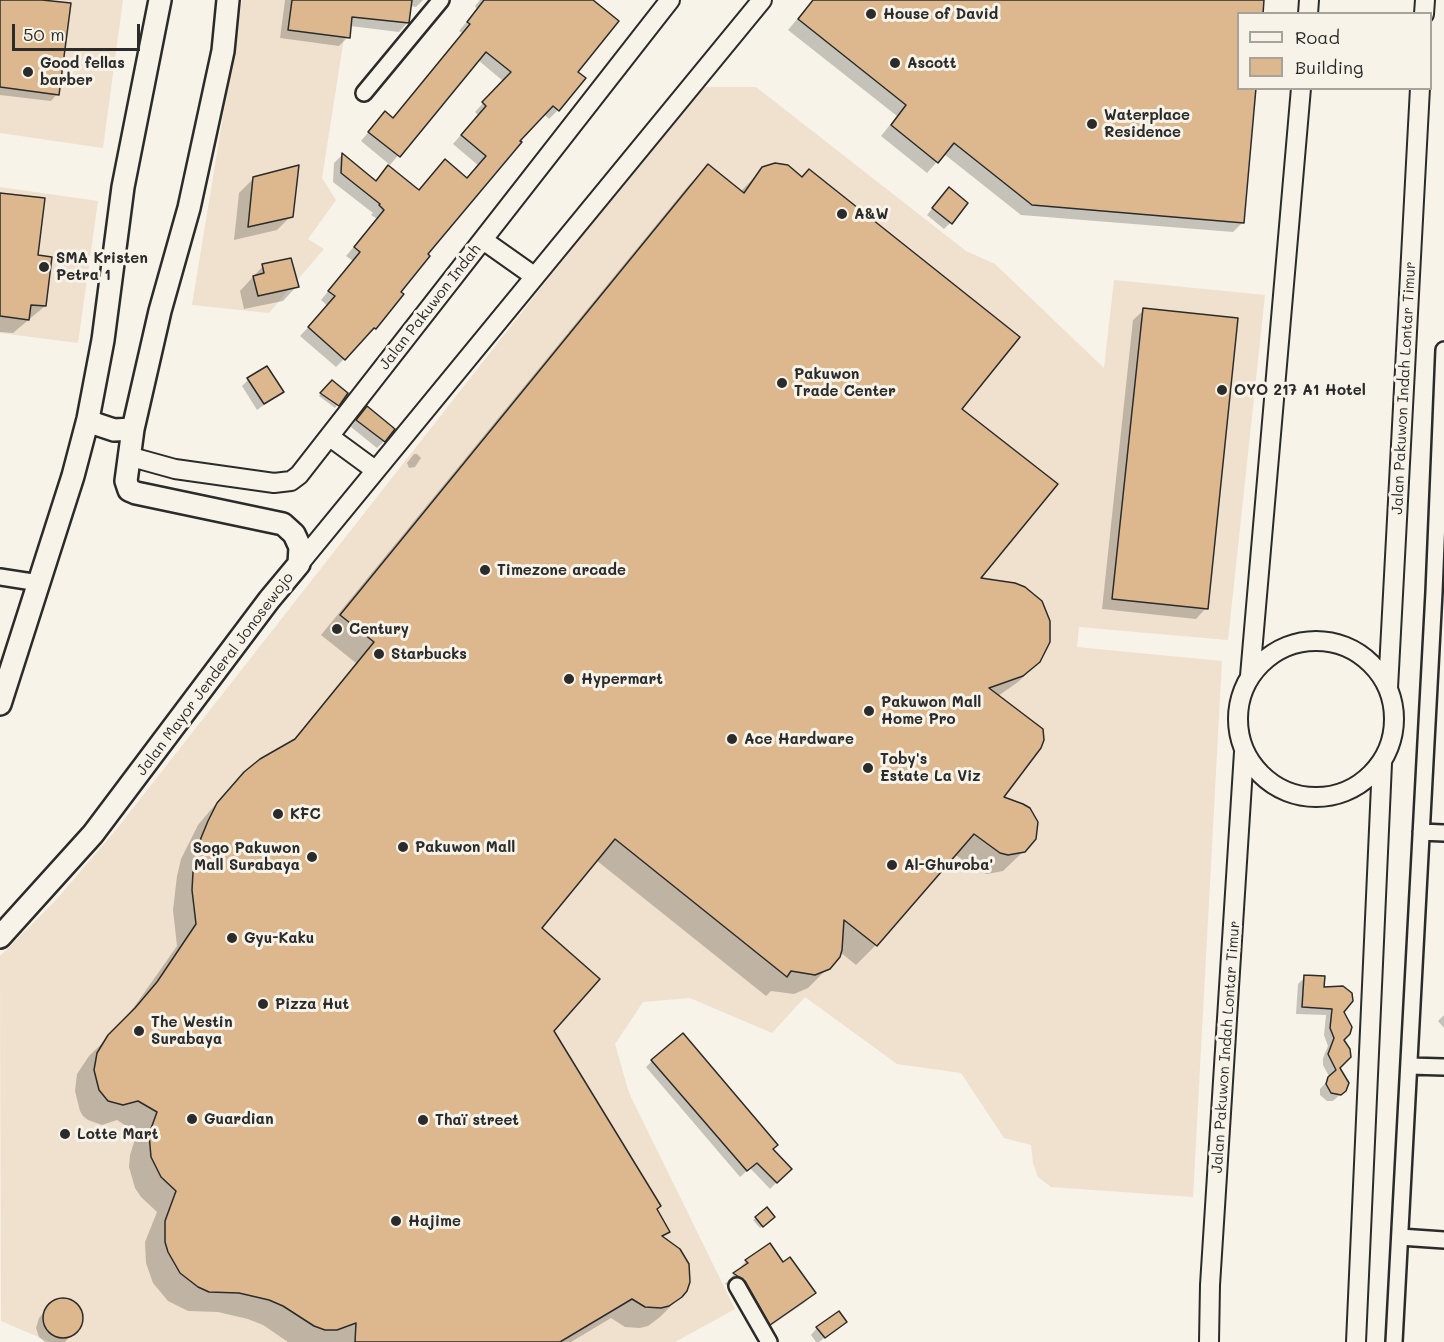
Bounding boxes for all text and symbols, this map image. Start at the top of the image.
place label: House of David [883,5,998,23]
marker: House of David [864,7,878,21]
scale bar [15,12,142,50]
legend [1237,12,1432,90]
text: 50 m [23,22,65,46]
text: Road [1295,25,1340,49]
place label: Good fellas barber [40,54,125,89]
place label: Ascott [907,54,956,72]
text: Building [1295,55,1363,79]
marker: Ascott [888,56,902,70]
marker: Good fellas barber [21,65,35,79]
place label: Waterplace Residence [1104,106,1190,141]
marker: Waterplace Residence [1085,117,1099,131]
place label: A&W [854,205,888,223]
marker: A&W [835,207,849,221]
street label: Jalan Pakuwon Indah [375,241,485,373]
place label: SMA Kristen Petra 1 [56,249,148,284]
marker: SMA Kristen Petra 1 [37,260,51,274]
street label: Jalan Pakuwon Indah Lontar Timur [1388,261,1420,515]
place label: Pakuwon Trade Center [794,365,896,400]
marker: Pakuwon Trade Center [775,376,789,390]
place label: OYO 217 A1 Hotel [1234,381,1366,399]
marker: OYO 217 A1 Hotel [1215,383,1229,397]
place label: Timezone arcade [497,561,626,579]
marker: Timezone arcade [478,563,492,577]
street label: Jalan Mayor Jenderal Jonosewojo [133,569,297,779]
place label: Century [349,620,409,638]
marker: Century [330,622,344,636]
place label: Starbucks [391,645,467,663]
marker: Starbucks [372,647,386,661]
place label: Hypermart [581,670,663,688]
marker: Hypermart [562,672,576,686]
place label: Pakuwon Mall Home Pro [881,693,981,728]
marker: Pakuwon Mall Home Pro [862,704,876,718]
place label: Ace Hardware [744,730,854,748]
marker: Ace Hardware [725,732,739,746]
place label: Toby's Estate La Viz [880,750,981,785]
marker: Toby's Estate La Viz [861,761,875,775]
place label: KFC [290,805,321,823]
marker: KFC [271,807,285,821]
place label: Pakuwon Mall [415,838,515,856]
place label: Sogo Pakuwon Mall Surabaya [193,839,300,874]
marker: Pakuwon Mall [396,840,410,854]
marker: Sogo Pakuwon Mall Surabaya [305,850,319,864]
place label: Al-Ghuroba' [904,856,993,874]
marker: Al-Ghuroba' [885,858,899,872]
street label: Jalan Pakuwon Indah Lontar Timur [1208,920,1244,1174]
place label: Gyu-Kaku [244,929,314,947]
marker: Gyu-Kaku [225,931,239,945]
place label: Pizza Hut [275,995,349,1013]
marker: Pizza Hut [256,997,270,1011]
place label: The Westin Surabaya [151,1013,233,1048]
marker: The Westin Surabaya [132,1024,146,1038]
place label: Guardian [204,1110,274,1128]
place label: Thaï street [435,1111,519,1129]
marker: Guardian [185,1112,199,1126]
marker: Thaï street [416,1113,430,1127]
place label: Lotte Mart [77,1125,158,1143]
marker: Lotte Mart [58,1127,72,1141]
place label: Hajime [408,1212,461,1230]
marker: Hajime [389,1214,403,1228]

